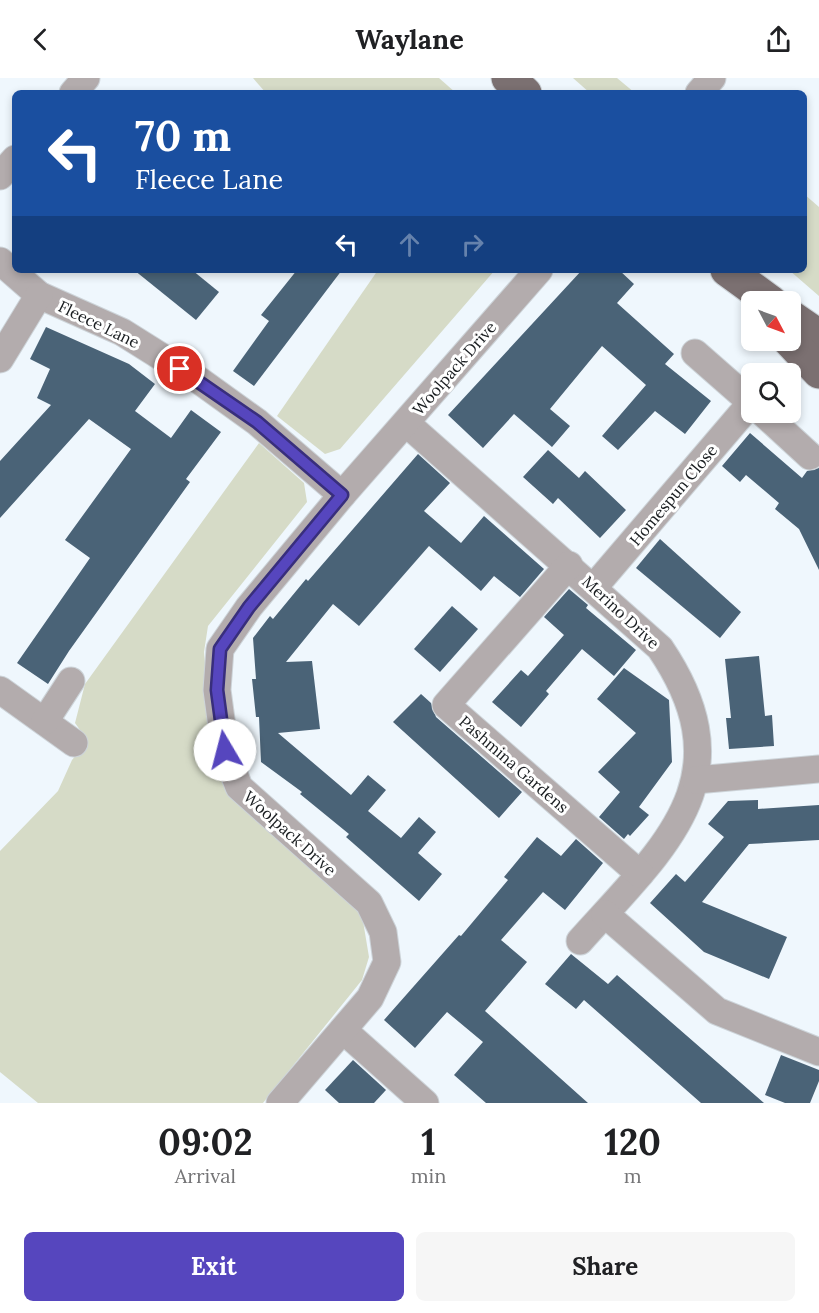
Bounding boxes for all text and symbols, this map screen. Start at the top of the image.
text: Waylane [355,22,464,56]
icon: back [24,23,57,56]
icon: share [762,23,795,56]
text: 70 m [135,109,231,163]
icon: left [36,114,114,192]
text: Fleece Lane [135,162,283,196]
icon: left [330,228,363,261]
icon: ahead [393,228,426,261]
icon: right [456,228,489,261]
north arrow [741,291,801,351]
map controls [741,291,801,423]
street label: Fleece Lane [55,296,143,352]
street label: Woolpack Drive [408,317,500,419]
pin [154,343,205,394]
icon: arrive [163,352,196,385]
button: search [741,363,801,423]
street label: Homespun Close [625,440,721,550]
street label: Merino Drive [578,571,664,653]
street label: Pashmina Gardens [455,711,573,817]
position arrow [193,718,257,782]
street label: Woolpack Drive [240,786,341,880]
text: 09:02 [158,1119,253,1165]
text: 1 [421,1119,436,1165]
text: 120 [604,1119,661,1165]
text: Arrival [175,1163,236,1188]
text: min [411,1163,446,1188]
text: m [624,1163,642,1188]
button: Exit [24,1232,404,1301]
button: Share [416,1232,795,1301]

